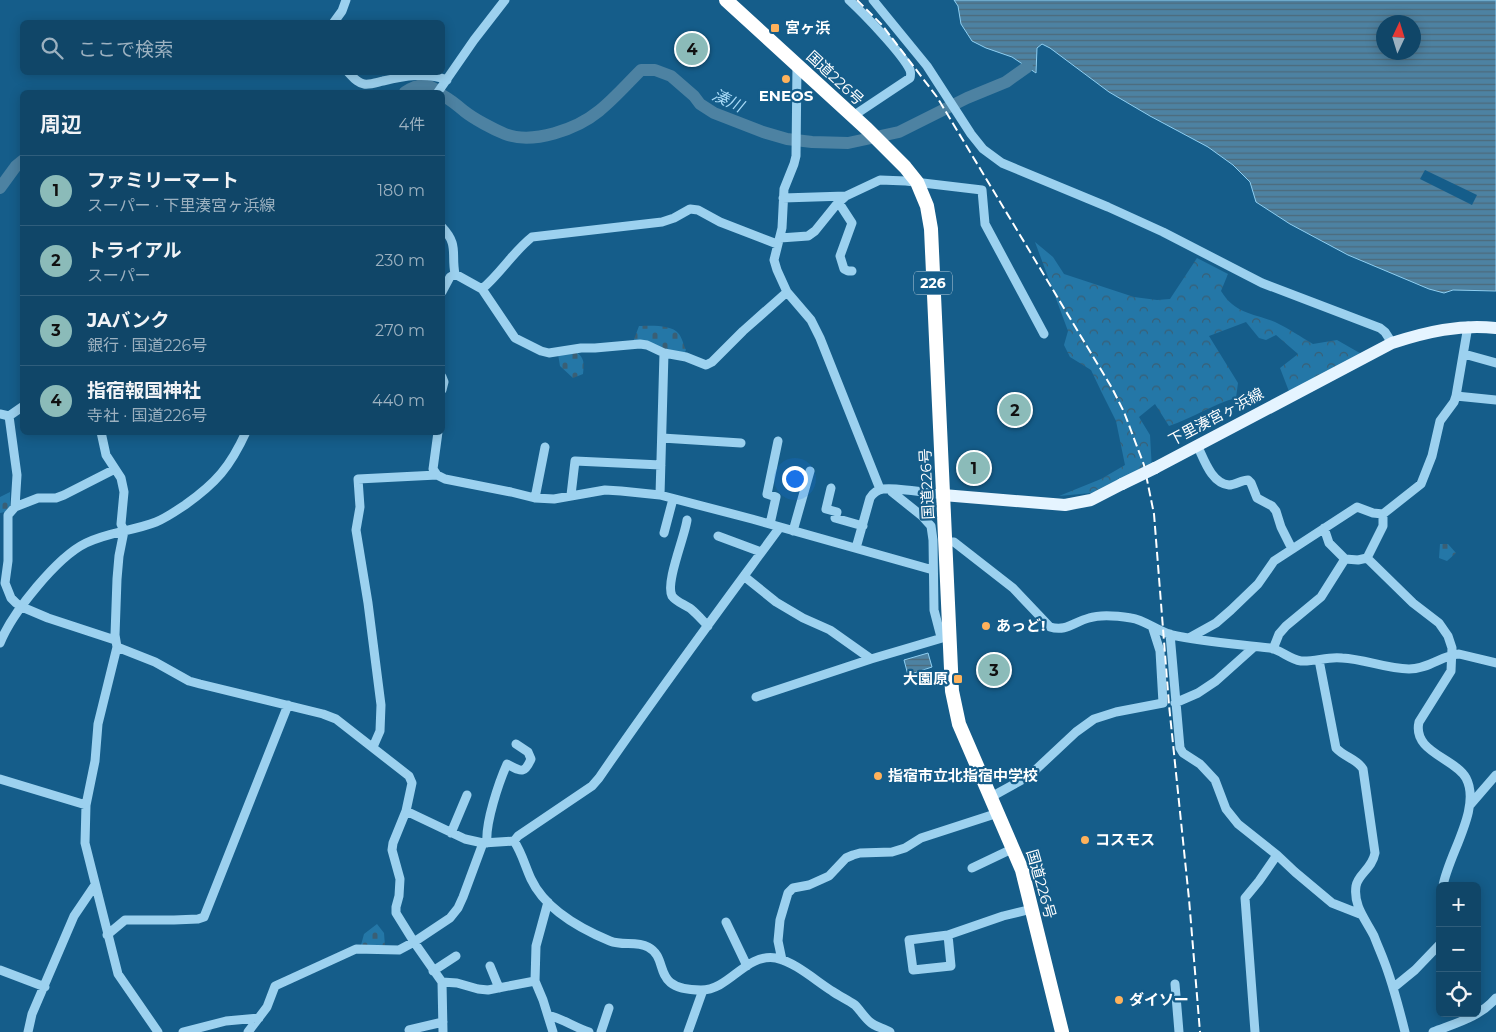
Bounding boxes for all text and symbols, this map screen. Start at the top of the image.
north arrow [1376,15,1421,60]
place label: 宮ヶ浜 [785,18,831,37]
search box [20,20,445,75]
marker: 宮ヶ浜 [769,22,781,34]
pin: 4 [676,30,708,68]
icon: search [38,34,66,62]
text: ここで検索 [78,38,173,61]
street label: 国道226号 [803,46,868,109]
marker: ENEOS [780,73,792,85]
water label: 湊川 [709,85,748,117]
place label: ENEOS [759,86,814,105]
text: 周辺 [40,112,82,137]
text: 4件 [398,115,425,134]
text: ファミリーマート [87,169,239,192]
text: 1 [53,181,59,200]
text: 180 m [377,181,425,200]
text: スーパー · 下里湊宮ヶ浜線 [87,196,275,215]
text: トライアル [87,239,182,262]
text: 2 [51,251,61,270]
text: 230 m [375,251,425,270]
text: スーパー [87,266,151,285]
road number: 226 [914,272,952,294]
text: JAバンク [87,309,170,332]
text: 3 [51,321,61,340]
text: 270 m [375,321,425,340]
text: 銀行 · 国道226号 [87,336,207,355]
text: 指宿報国神社 [87,379,201,402]
street label: 下里湊宮ヶ浜線 [1165,384,1267,450]
text: 4 [50,391,62,410]
text: 440 m [372,391,425,410]
pin: 2 [999,391,1031,429]
text: 寺社 · 国道226号 [87,406,207,425]
street label: 国道226号 [915,448,938,520]
pin: 1 [958,449,990,487]
your location [782,466,808,492]
place label: あっど! [996,616,1045,635]
marker: あっど! [980,620,992,632]
pin: 3 [978,651,1010,689]
place label: 大園原 [903,669,948,688]
marker: 大園原 [952,673,964,685]
place label: 指宿市立北指宿中学校 [888,766,1038,785]
marker: 指宿市立北指宿中学校 [872,770,884,782]
place label: コスモス [1095,830,1155,849]
marker: コスモス [1079,834,1091,846]
street label: 国道226号 [1023,847,1060,921]
map controls [1436,882,1481,1017]
button: + [1436,882,1481,927]
button: − [1436,927,1481,972]
button: locate [1436,972,1481,1017]
place label: ダイソー [1129,990,1189,1009]
marker: ダイソー [1113,994,1125,1006]

